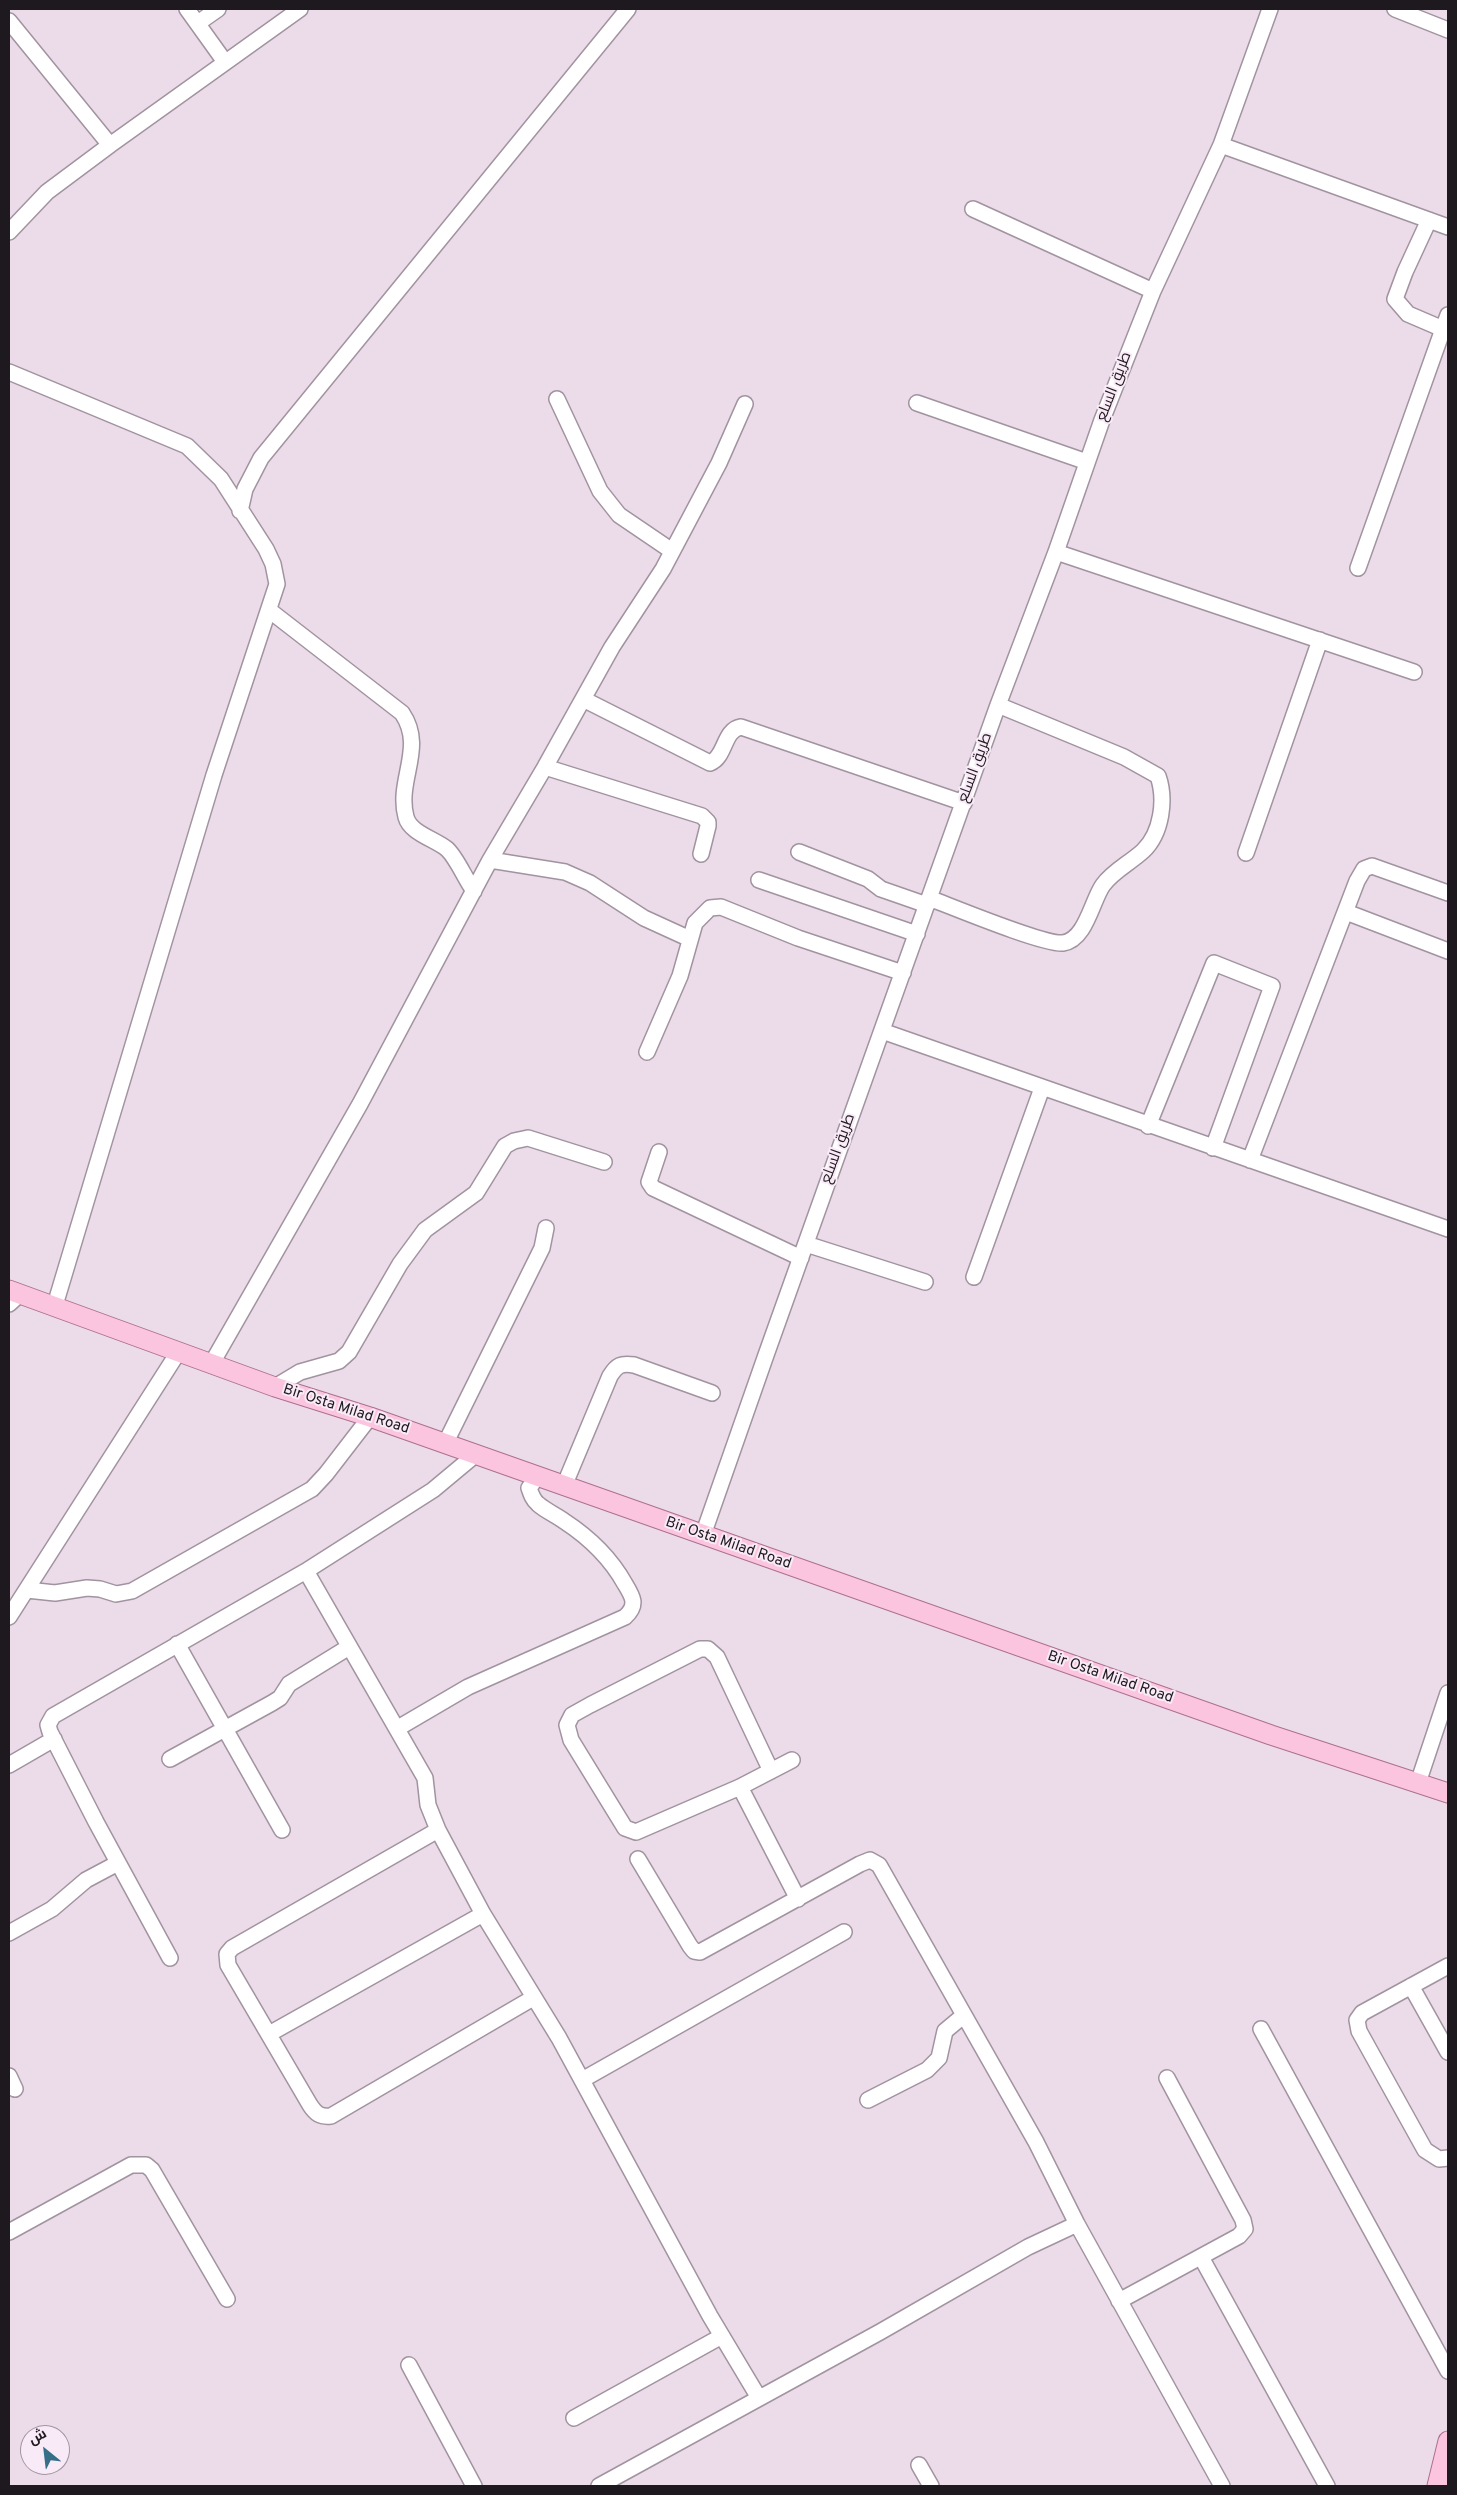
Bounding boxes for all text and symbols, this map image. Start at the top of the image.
street label: طريق السلع [1094,350,1136,424]
street label: طريق السلع [955,731,997,805]
street label: طريق السلع [818,1112,860,1186]
street label: Bir Osta Milad Road [280,1381,412,1439]
street label: Bir Osta Milad Road [663,1514,793,1574]
street label: Bir Osta Milad Road [1045,1648,1175,1708]
north arrow [20,2425,70,2475]
text: ش [26,2426,50,2449]

